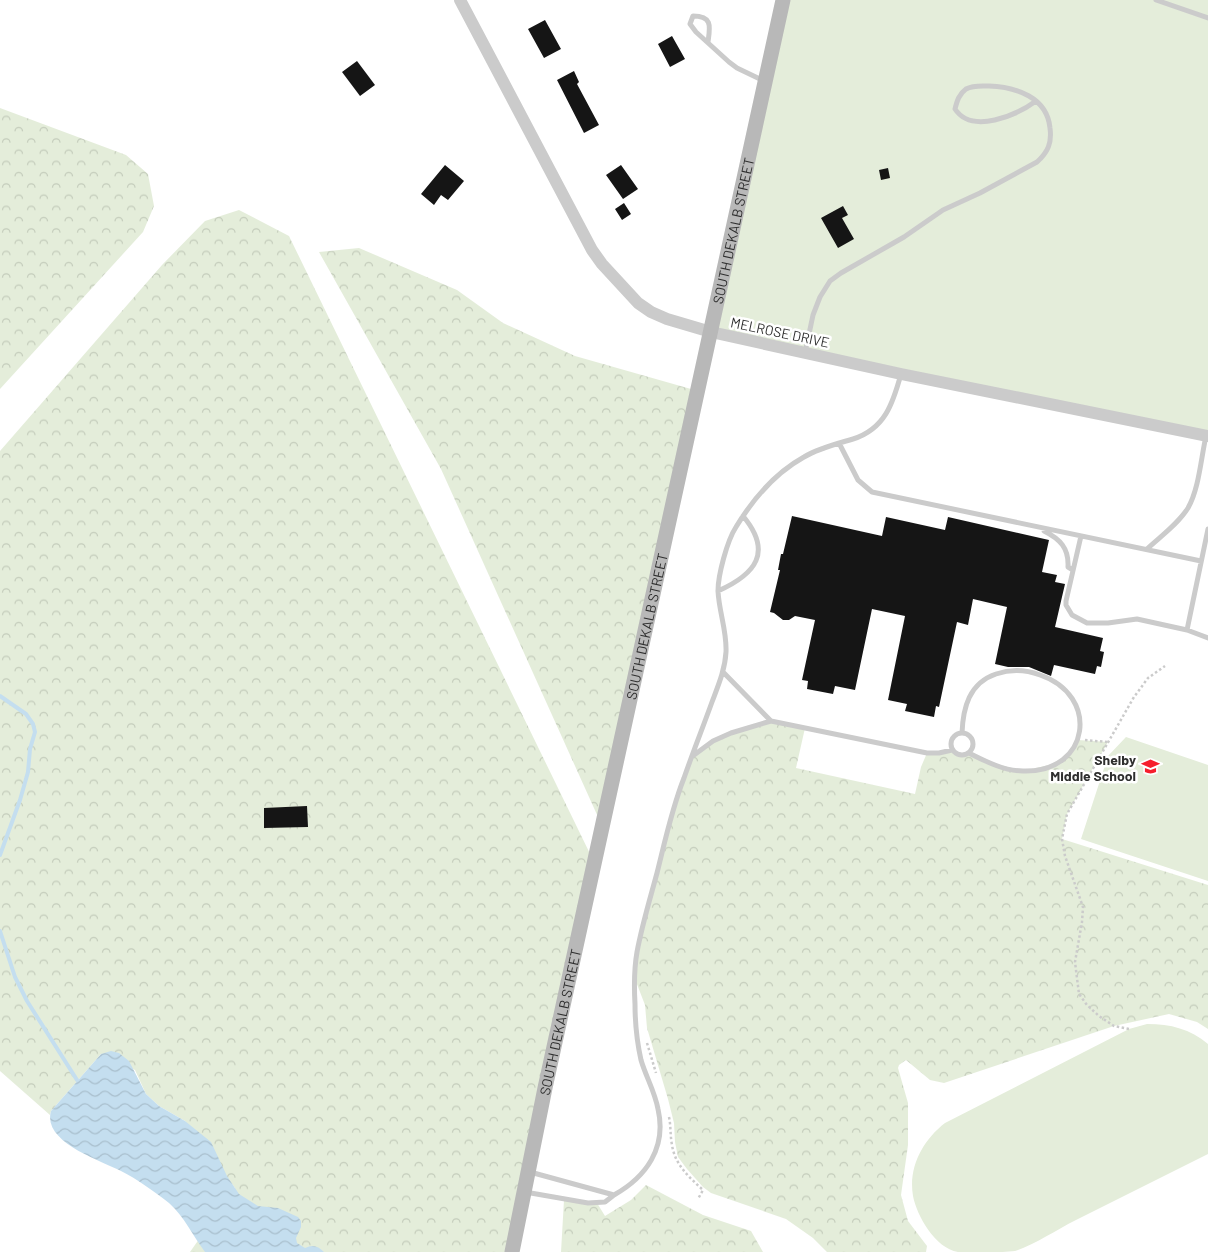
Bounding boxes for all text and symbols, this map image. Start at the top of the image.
street label: SOUTH DEKALB STREET [708,156,757,305]
street label: MELROSE DRIVE [729,313,831,351]
street label: SOUTH DEKALB STREET [622,551,670,701]
place label: Shelby Middle School [1050,751,1136,784]
school or university icon: Shelby Middle School [1140,757,1160,777]
street label: SOUTH DEKALB STREET [535,947,584,1097]

